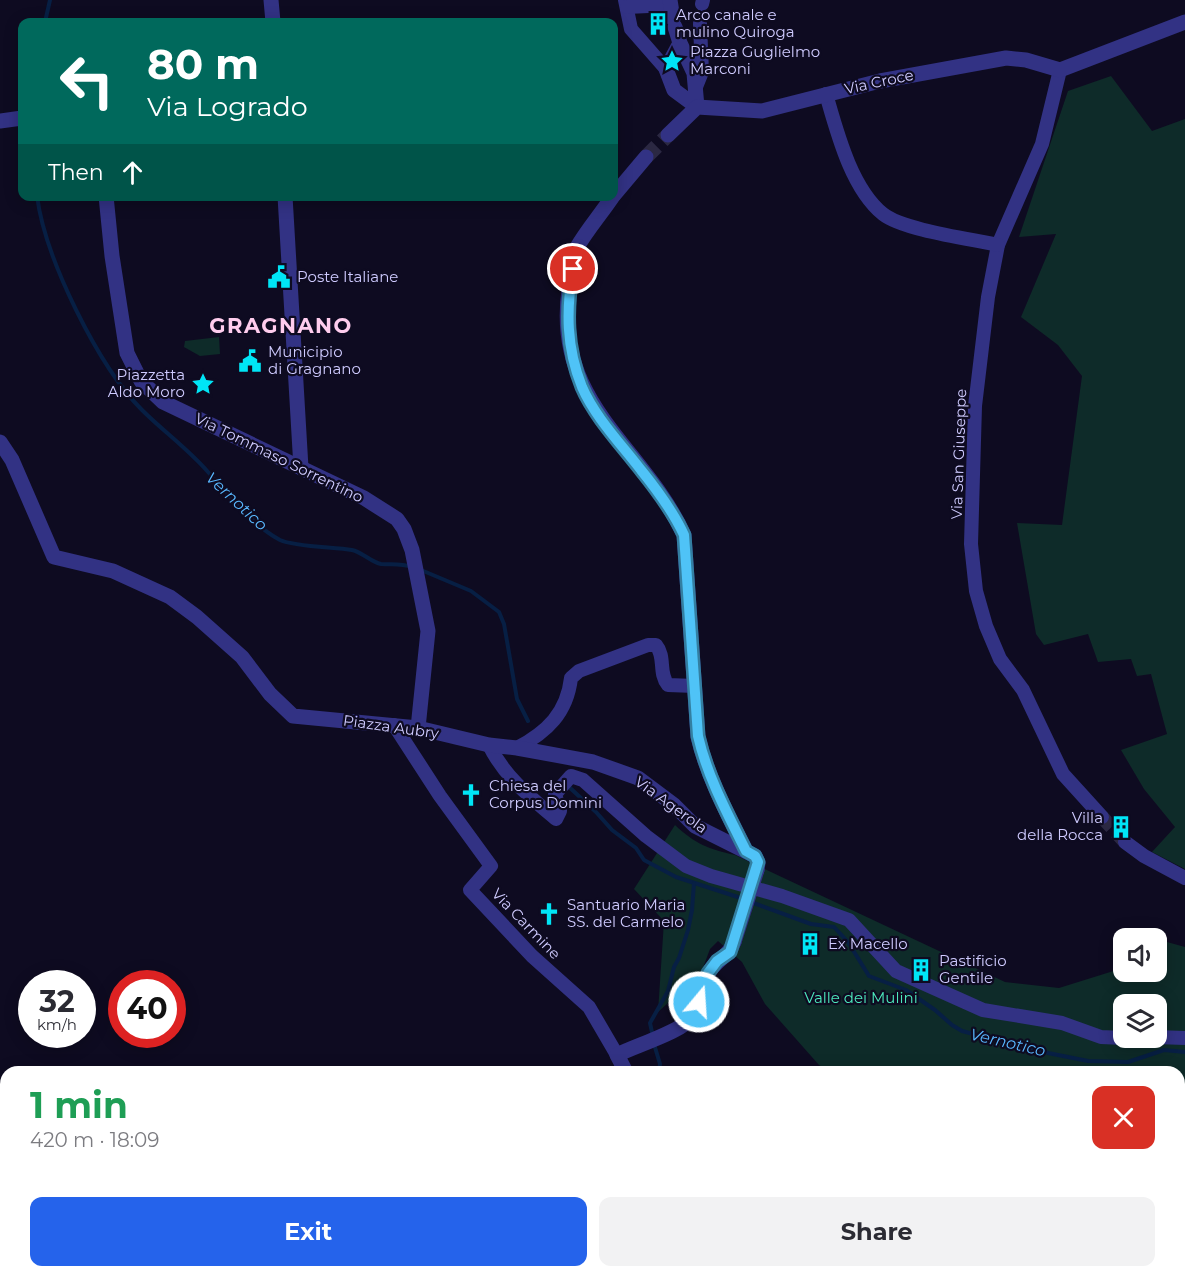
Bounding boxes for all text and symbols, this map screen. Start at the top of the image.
place label: Arco canale e mulino Quiroga [676,5,795,41]
building icon: Arco canale e mulino Quiroga [645,11,671,37]
text: 80 m [147,38,259,90]
icon: left [48,42,126,120]
place label: Piazza Guglielmo Marconi [690,42,820,78]
place icon: Piazza Guglielmo Marconi [659,48,685,74]
street label: Via Croce [843,65,915,98]
text: Via Logrado [147,90,308,123]
icon: ahead [116,156,149,189]
text: Then [48,159,104,186]
pin [547,243,598,294]
icon: arrive [556,252,589,285]
public building icon: Poste Italiane [266,264,292,290]
place label: Poste Italiane [297,267,398,286]
district label: GRAGNANO [209,313,353,338]
place label: Municipio di Gragnano [268,342,361,378]
public building icon: Municipio di Gragnano [237,348,263,374]
place label: Piazzetta Aldo Moro [108,365,185,401]
place icon: Piazzetta Aldo Moro [190,371,216,397]
street label: Via San Giuseppe [947,388,970,520]
street label: Via Tommaso Sorrentino [192,409,366,507]
water label: Vernotico [202,468,271,535]
street label: Piazza Aubry [342,710,441,743]
street label: Via Agerola [631,772,711,837]
place label: Chiesa del Corpus Domini [489,776,602,812]
church icon: Chiesa del Corpus Domini [458,782,484,808]
place label: Villa della Rocca [1017,808,1103,844]
building icon: Villa della Rocca [1108,814,1134,840]
street label: Via Carmine [488,884,565,963]
place label: Santuario Maria SS. del Carmelo [567,895,685,931]
church icon: Santuario Maria SS. del Carmelo [536,901,562,927]
map controls [1113,928,1167,1048]
button: sound [1113,928,1167,982]
building icon: Ex Macello [797,931,823,957]
place label: Ex Macello [828,934,908,953]
place label: Pastificio Gentile [939,951,1007,987]
building icon: Pastificio Gentile [908,957,934,983]
speed limit sign: 40 [108,970,186,1048]
position arrow [667,970,731,1034]
text: 32 [39,983,75,1020]
park label: Valle dei Mulini [804,988,918,1007]
button: layers [1113,994,1167,1048]
text: km/h [37,1015,77,1034]
water label: Vernotico [968,1025,1047,1060]
text: 1 min [30,1083,128,1127]
button: close [1092,1086,1155,1149]
text: 420 m · 18:09 [30,1128,159,1152]
button: Exit [30,1197,587,1266]
button: Share [599,1197,1155,1266]

